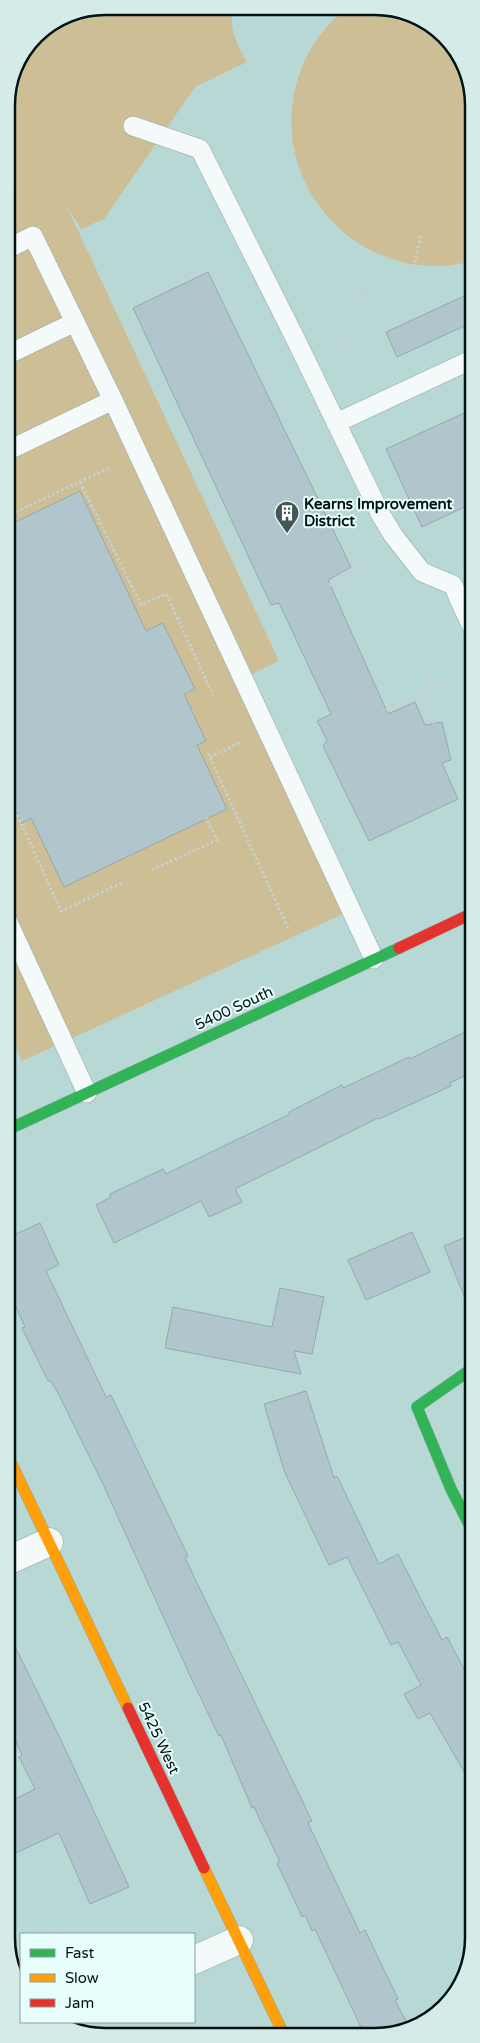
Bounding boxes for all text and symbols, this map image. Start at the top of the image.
place label: Kearns Improvement District [304,495,452,530]
building icon: Kearns Improvement District [274,500,300,534]
street label: 5400 South [192,982,276,1034]
street label: 5425 West [134,1699,184,1777]
legend [20,1933,195,2023]
text: Fast [65,1944,95,1962]
text: Slow [65,1969,99,1987]
text: Jam [65,1994,94,2012]

